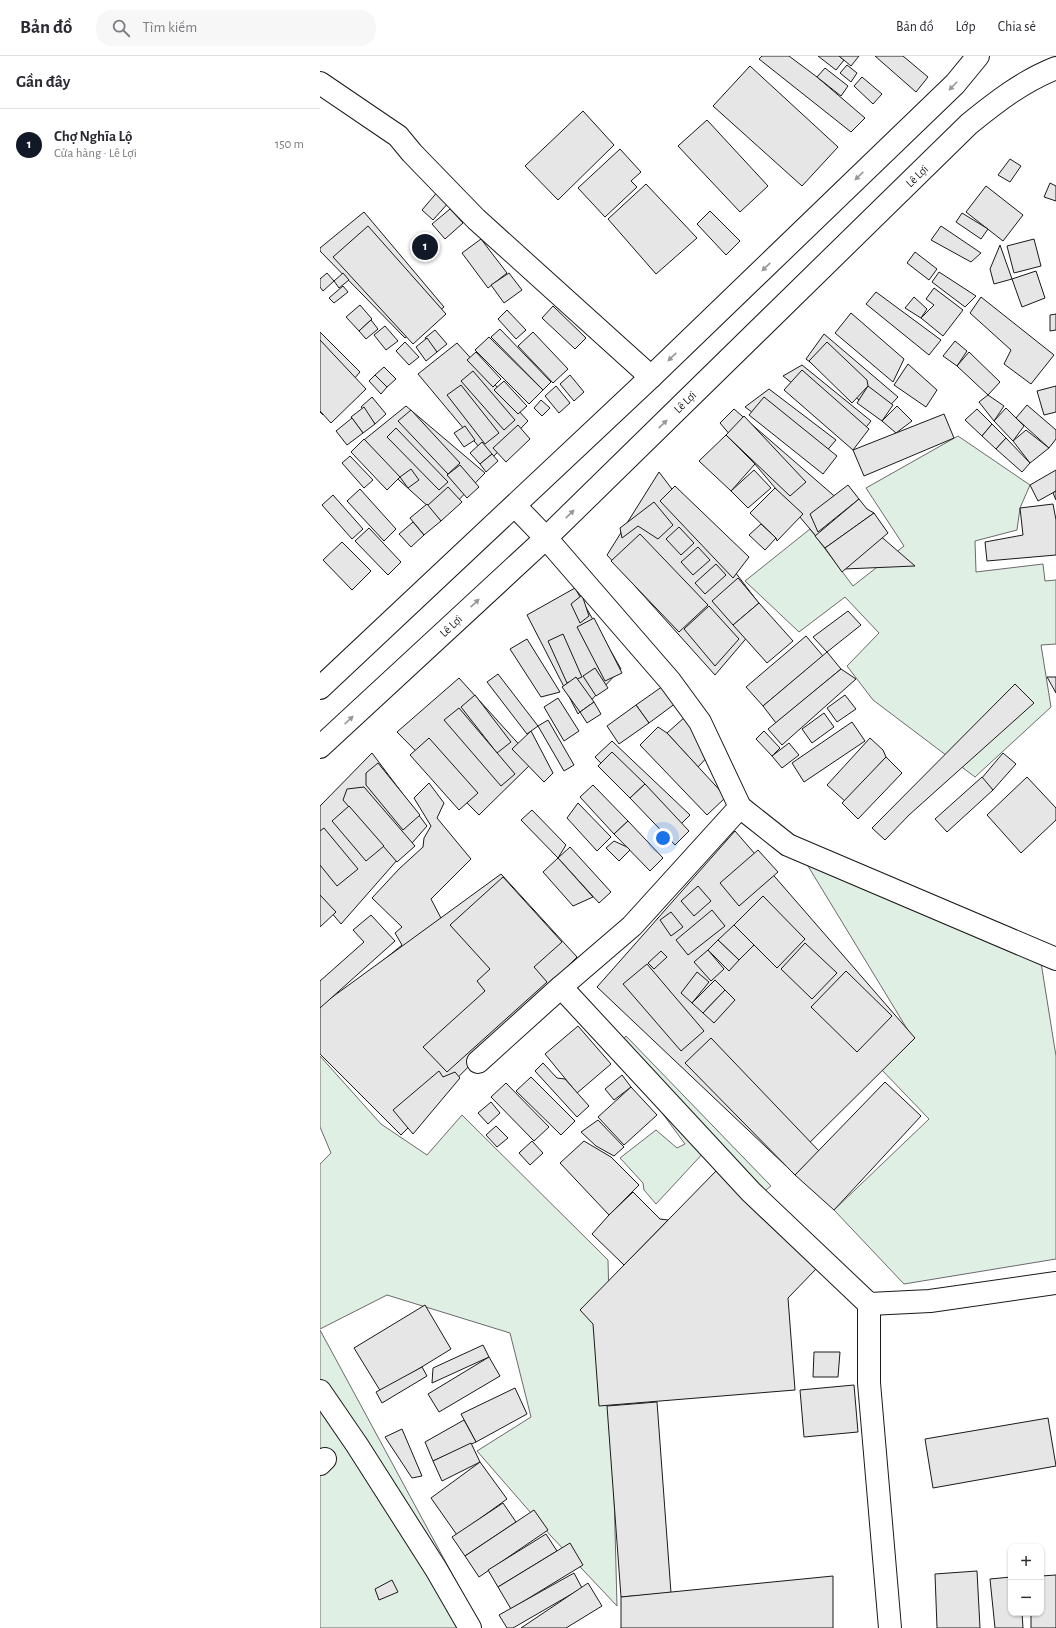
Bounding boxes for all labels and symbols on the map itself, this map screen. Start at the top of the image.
one-way arrow [948,81,957,91]
street label: Lê Lợi [903,163,931,189]
one-way arrow [854,171,864,181]
pin: 1 [412,232,438,262]
one-way arrow [761,262,771,272]
one-way arrow [667,352,677,362]
street label: Lê Lợi [671,389,699,415]
one-way arrow [658,419,668,429]
one-way arrow [565,510,575,519]
one-way arrow [470,599,480,608]
street label: Lê Lợi [437,613,465,639]
one-way arrow [344,715,354,725]
your location [653,828,673,848]

